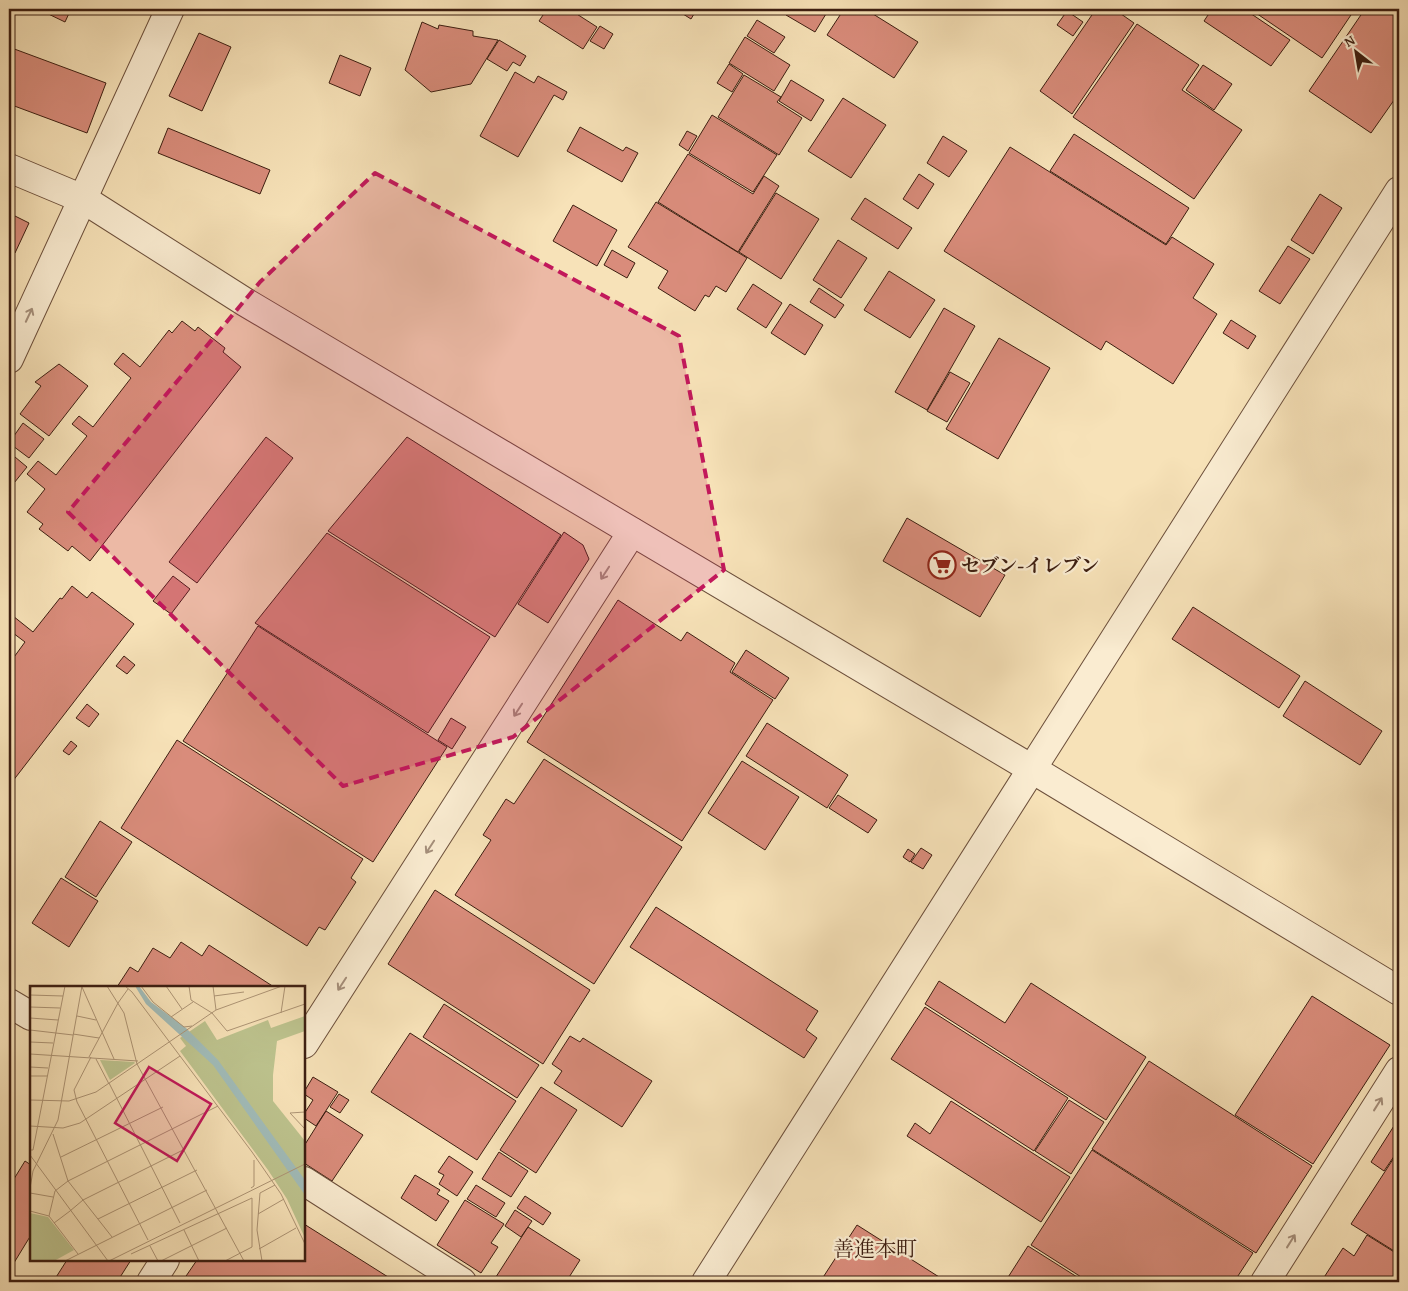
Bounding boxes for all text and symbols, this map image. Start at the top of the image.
north arrow [1330,28,1380,78]
text: N [1340,30,1359,52]
one-way arrow [25,308,35,323]
supermarket icon: セブン-イレブン [927,550,957,580]
place label: セブン-イレブン [961,551,1099,579]
one-way arrow [600,566,610,580]
one-way arrow [512,703,522,717]
one-way arrow [425,840,435,854]
one-way arrow [337,976,347,990]
inset map [30,986,305,1261]
one-way arrow [1374,1097,1384,1111]
district label: 善進本町 [833,1233,917,1264]
one-way arrow [1286,1234,1297,1248]

